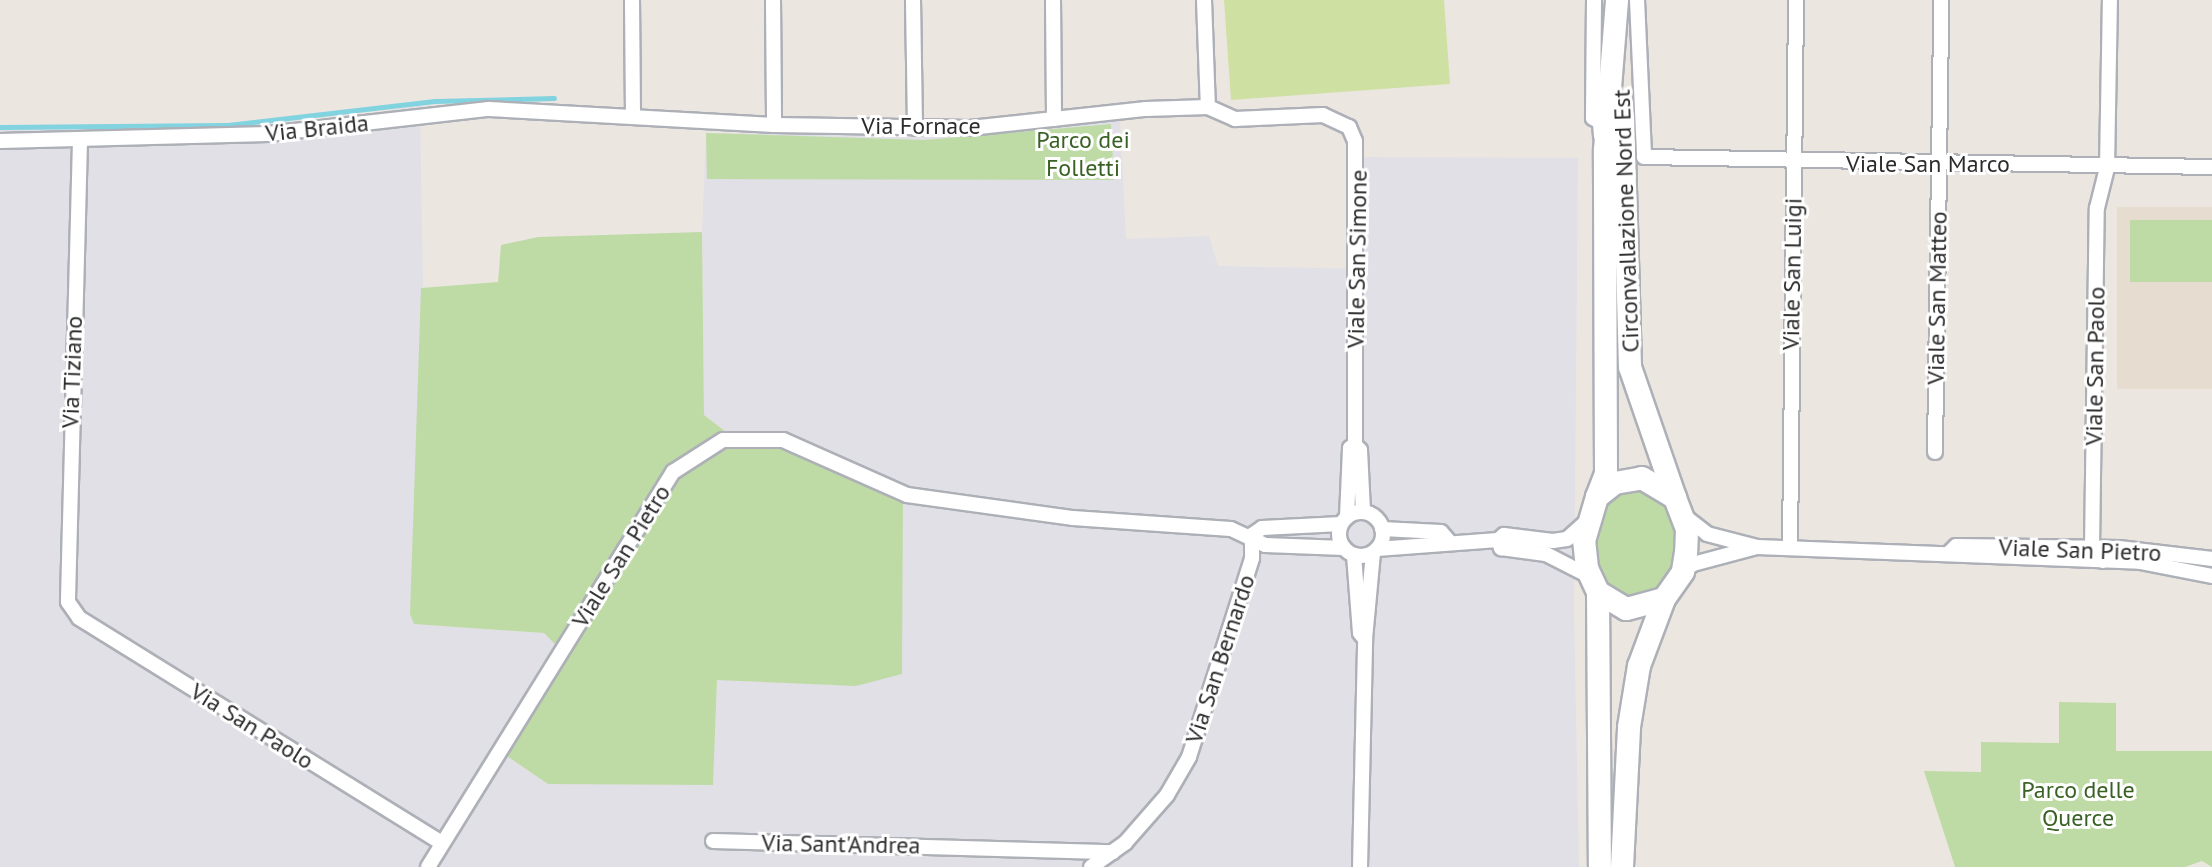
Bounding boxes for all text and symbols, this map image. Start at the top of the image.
street label: Circonvallazione Nord Est [1607,89,1645,353]
street label: Via Braida [264,108,370,148]
street label: Via Fornace [861,112,981,140]
park label: Parco dei Folletti [1036,126,1130,182]
street label: Viale San Marco [1846,150,2010,178]
street label: Viale San Simone [1341,169,1373,349]
street label: Viale San Luigi [1776,198,1808,350]
street label: Viale San Matteo [1921,211,1953,385]
street label: Viale San Paolo [2079,286,2111,446]
street label: Via Tiziano [56,315,88,429]
street label: Viale San Pietro [566,479,676,633]
street label: Viale San Pietro [1998,533,2162,567]
street label: Via San Bernardo [1179,571,1261,747]
street label: Via San Paolo [185,677,319,775]
park label: Parco delle Querce [2021,776,2135,832]
street label: Via Sant'Andrea [761,828,921,860]

